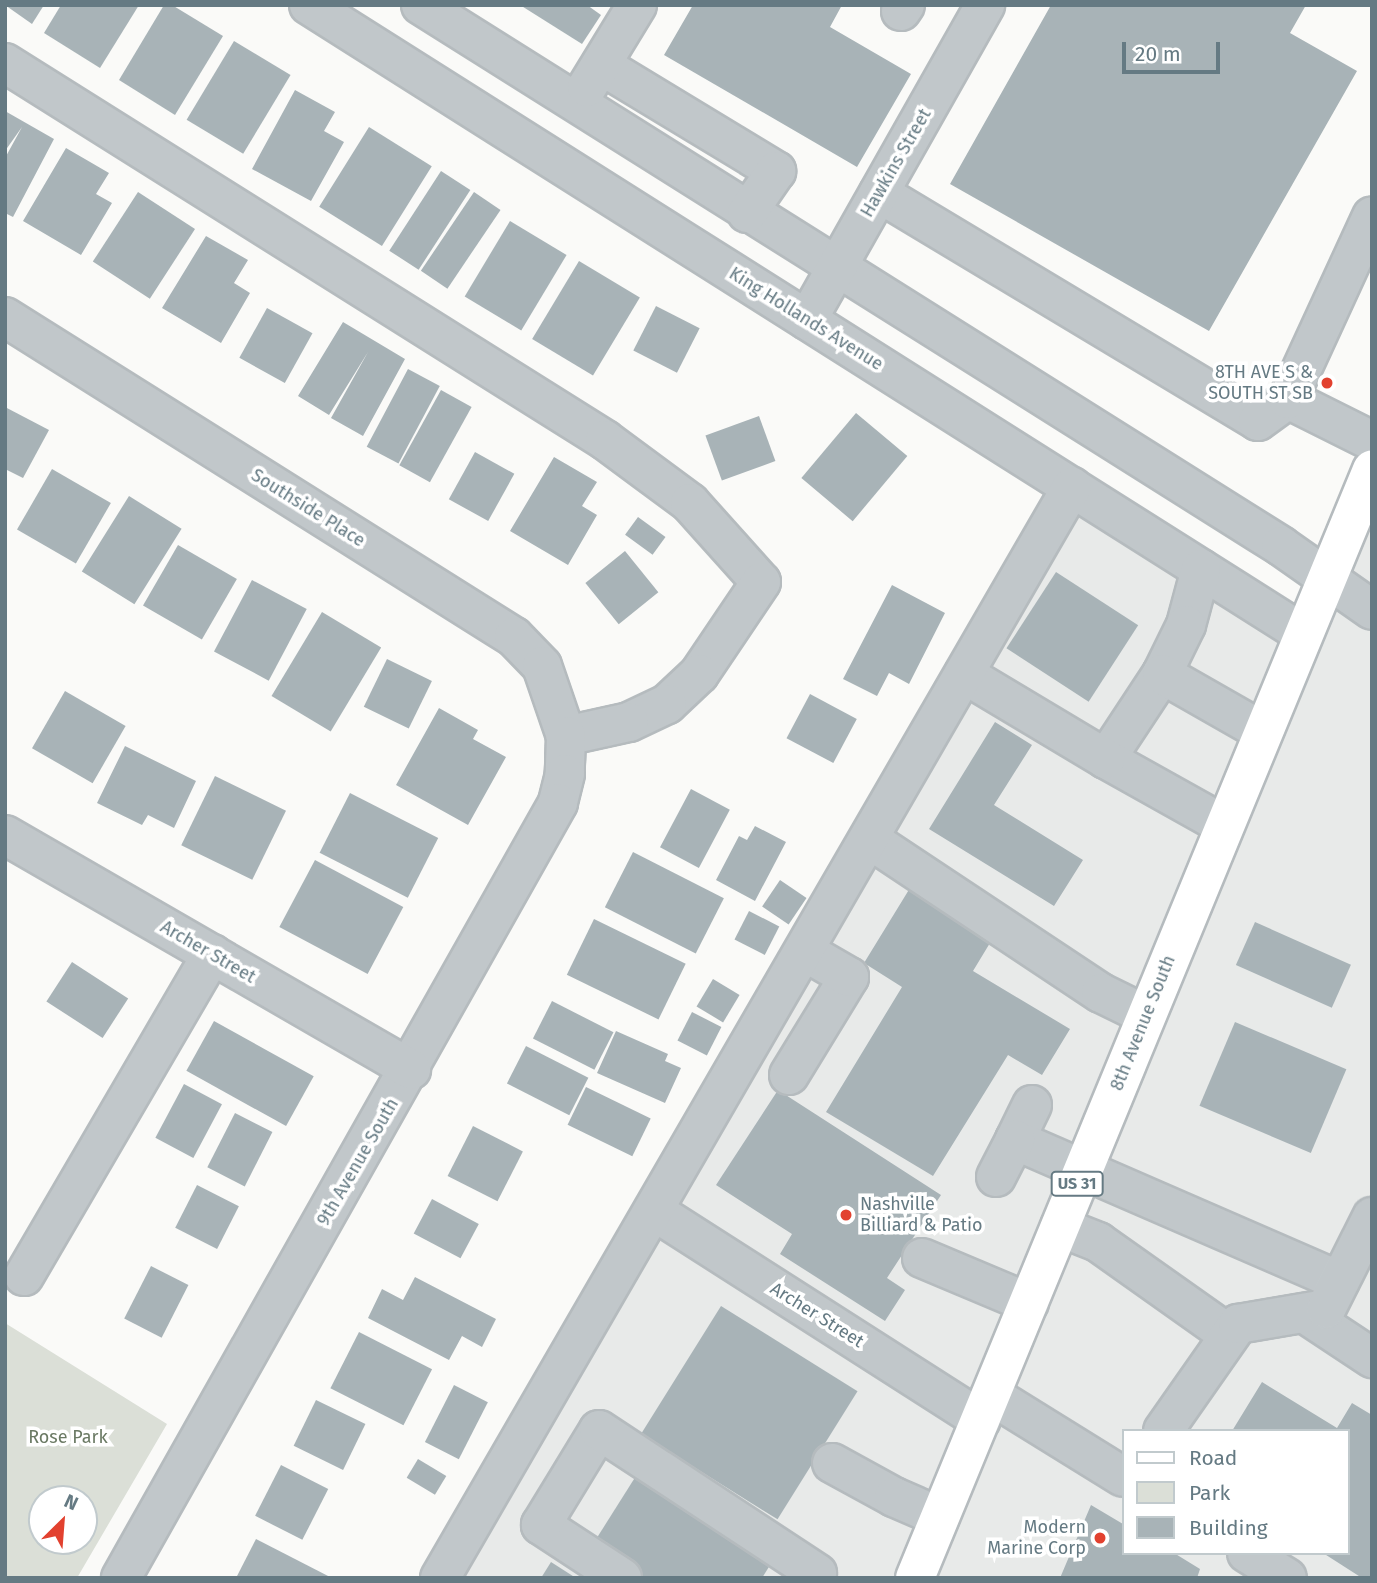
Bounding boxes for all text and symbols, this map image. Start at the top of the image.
scale bar [1125,28,1223,72]
text: 20 m [1135,41,1181,67]
street label: Hawkins Street [856,105,936,221]
street label: King Hollands Avenue [725,263,887,375]
place label: 8TH AVE S & SOUTH ST SB [1208,362,1313,404]
marker: 8TH AVE S & SOUTH ST SB [1319,375,1335,391]
street label: Southside Place [247,464,369,552]
street label: Archer Street [157,916,259,988]
street label: 8th Avenue South [1106,952,1180,1094]
street label: 9th Avenue South [313,1094,403,1230]
road number: US 31 [1049,1172,1105,1196]
place label: Nashville Billiard & Patio [860,1194,983,1236]
marker: Nashville Billiard & Patio [838,1207,854,1223]
street label: Archer Street [766,1278,868,1352]
park label: Rose Park [28,1426,108,1448]
legend [1122,1429,1349,1555]
text: Road [1189,1445,1237,1471]
text: Park [1189,1480,1230,1506]
north arrow [28,1485,98,1555]
text: N [61,1489,82,1515]
text: Building [1189,1515,1268,1541]
place label: Modern Marine Corp [987,1517,1086,1560]
marker: Modern Marine Corp [1092,1530,1108,1546]

